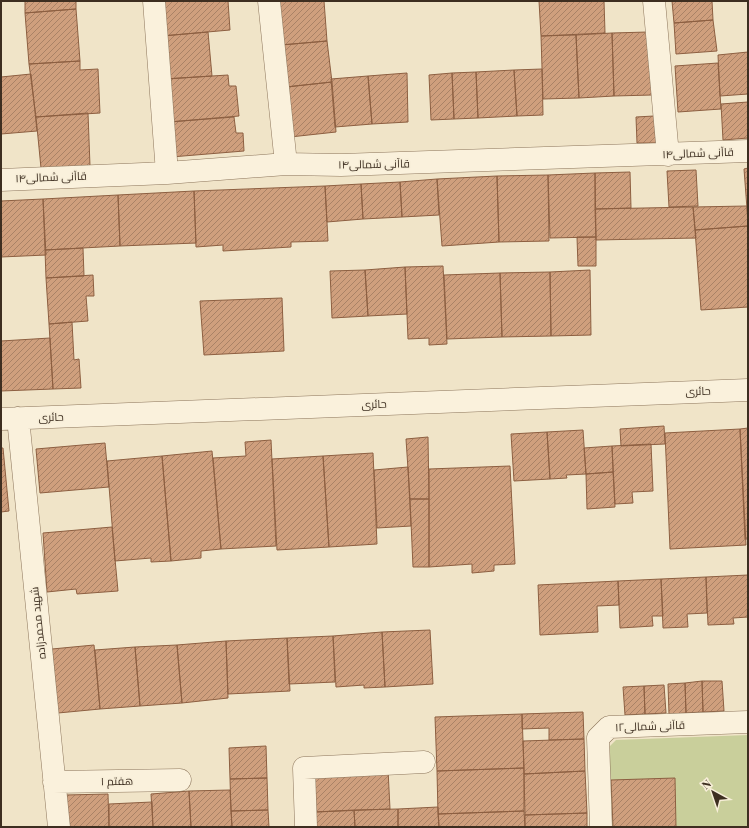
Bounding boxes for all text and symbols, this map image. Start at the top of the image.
street label: قاآنی شمالی۱۴ [662,144,734,161]
street label: قاآنی شمالی۱۴ [338,155,410,172]
street label: قاآنی شمالی۱۴ [15,168,87,185]
street label: حائری [685,383,711,398]
street label: حائری [361,396,387,411]
street label: حائری [38,409,64,424]
street label: شهید محمدزاده [26,586,49,660]
street label: قاآنی شمالی۱۲ [615,717,685,734]
north arrow [693,772,733,812]
street label: هفتم ۱ [101,773,133,789]
text: N [698,776,714,792]

